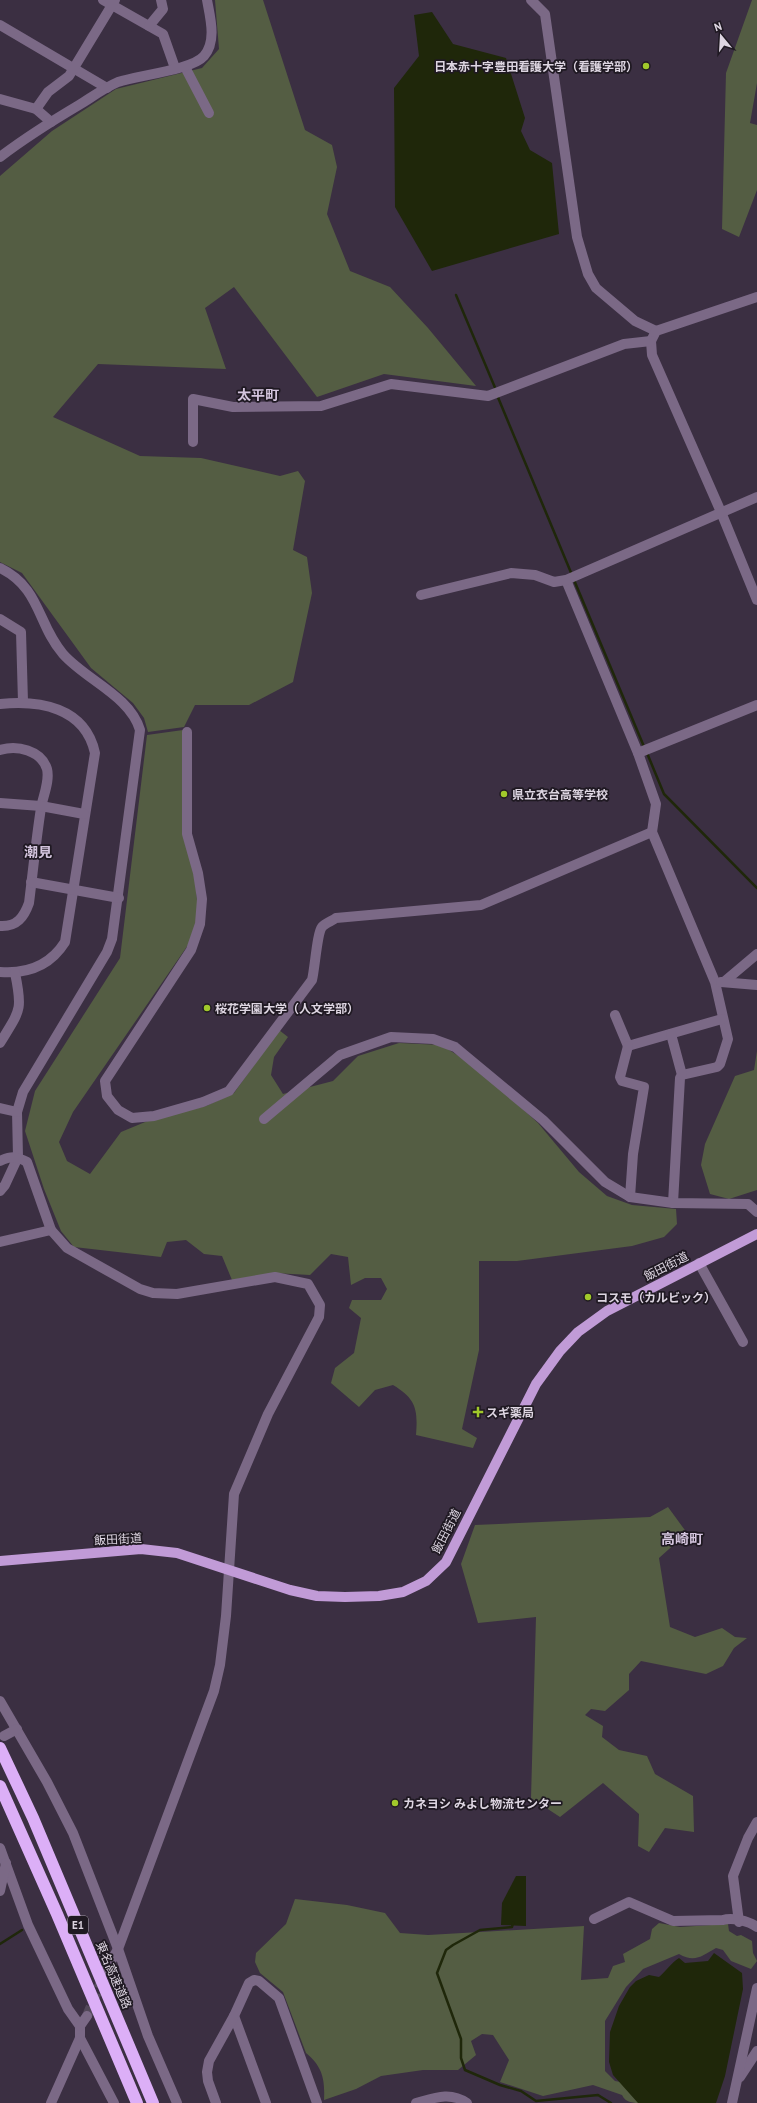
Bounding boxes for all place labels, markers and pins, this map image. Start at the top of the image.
place label: 日本赤十字豊田看護大学（看護学部） [434,59,638,74]
marker: 日本赤十字豊田看護大学（看護学部） [641,61,651,71]
place label: 県立衣台高等学校 [512,787,608,802]
marker: 県立衣台高等学校 [499,789,509,799]
place label: 桜花学園大学（人文学部） [215,1001,359,1016]
marker: 桜花学園大学（人文学部） [202,1003,212,1013]
place label: コスモ（カルビック） [596,1290,716,1305]
marker: コスモ（カルビック） [583,1292,593,1302]
place label: スギ薬局 [486,1405,534,1420]
marker: スギ薬局 [473,1407,483,1417]
place label: カネヨシ みよし物流センター [403,1796,562,1811]
marker: カネヨシ みよし物流センター [390,1798,400,1808]

